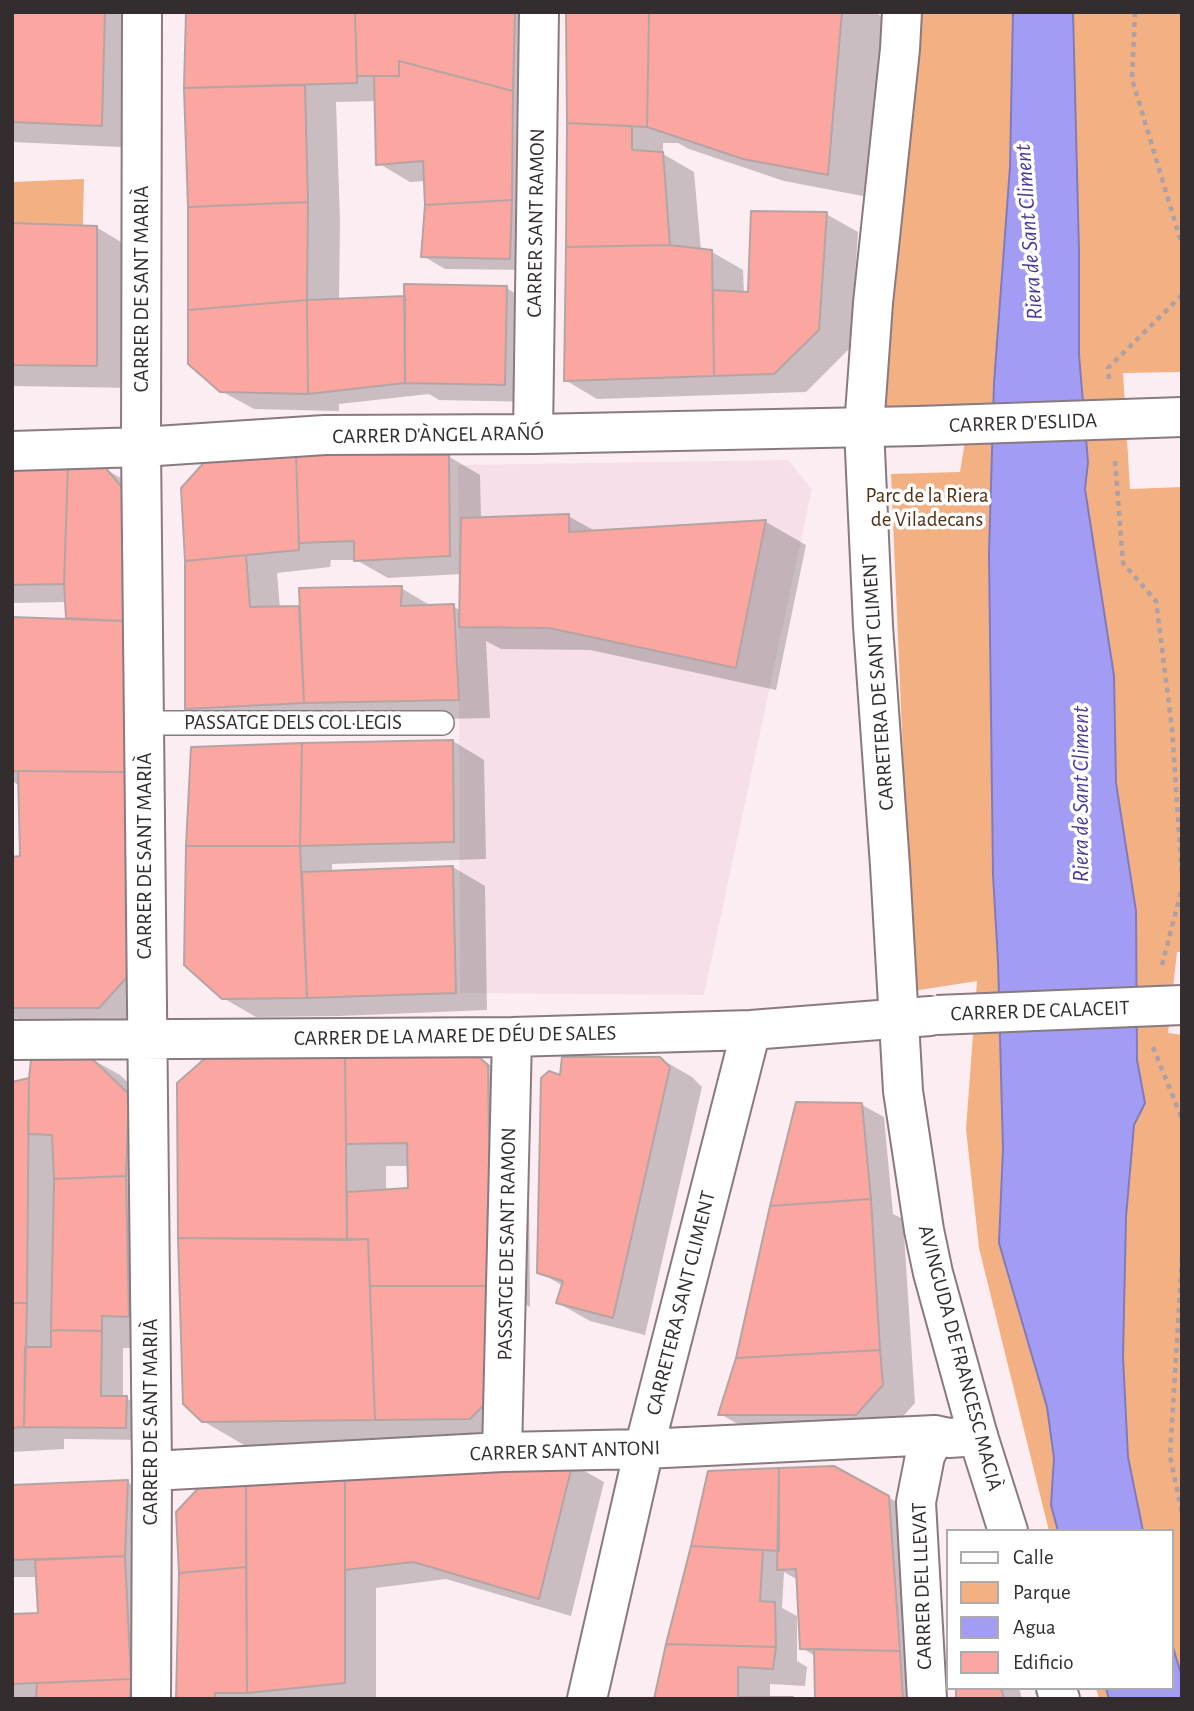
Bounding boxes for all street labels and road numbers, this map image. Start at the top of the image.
street label: CARRER SANT RAMON [522,128,550,318]
street label: CARRER DE SANT MARIÀ [129,186,155,392]
street label: CARRER D'ESLIDA [949,408,1097,438]
street label: CARRER D'ÀNGEL ARAÑÓ [332,421,544,449]
street label: CARRETERA DE SANT CLIMENT [856,553,900,811]
street label: PASSATGE DELS COL·LEGIS [184,710,402,736]
street label: CARRER DE SANT MARIÀ [132,753,158,959]
street label: CARRER DE CALACEIT [950,995,1130,1027]
street label: CARRER DE LA MARE DE DÉU DE SALES [294,1021,616,1051]
street label: PASSATGE DE SANT RAMON [492,1127,522,1361]
street label: CARRETERA SANT CLIMENT [641,1188,721,1418]
street label: AVINGUDA DE FRANCESC MACIÀ [912,1222,1008,1494]
street label: CARRER DE SANT MARIÀ [138,1319,164,1525]
street label: CARRER SANT ANTONI [469,1435,661,1467]
street label: CARRER DEL LLEVAT [906,1502,938,1670]

